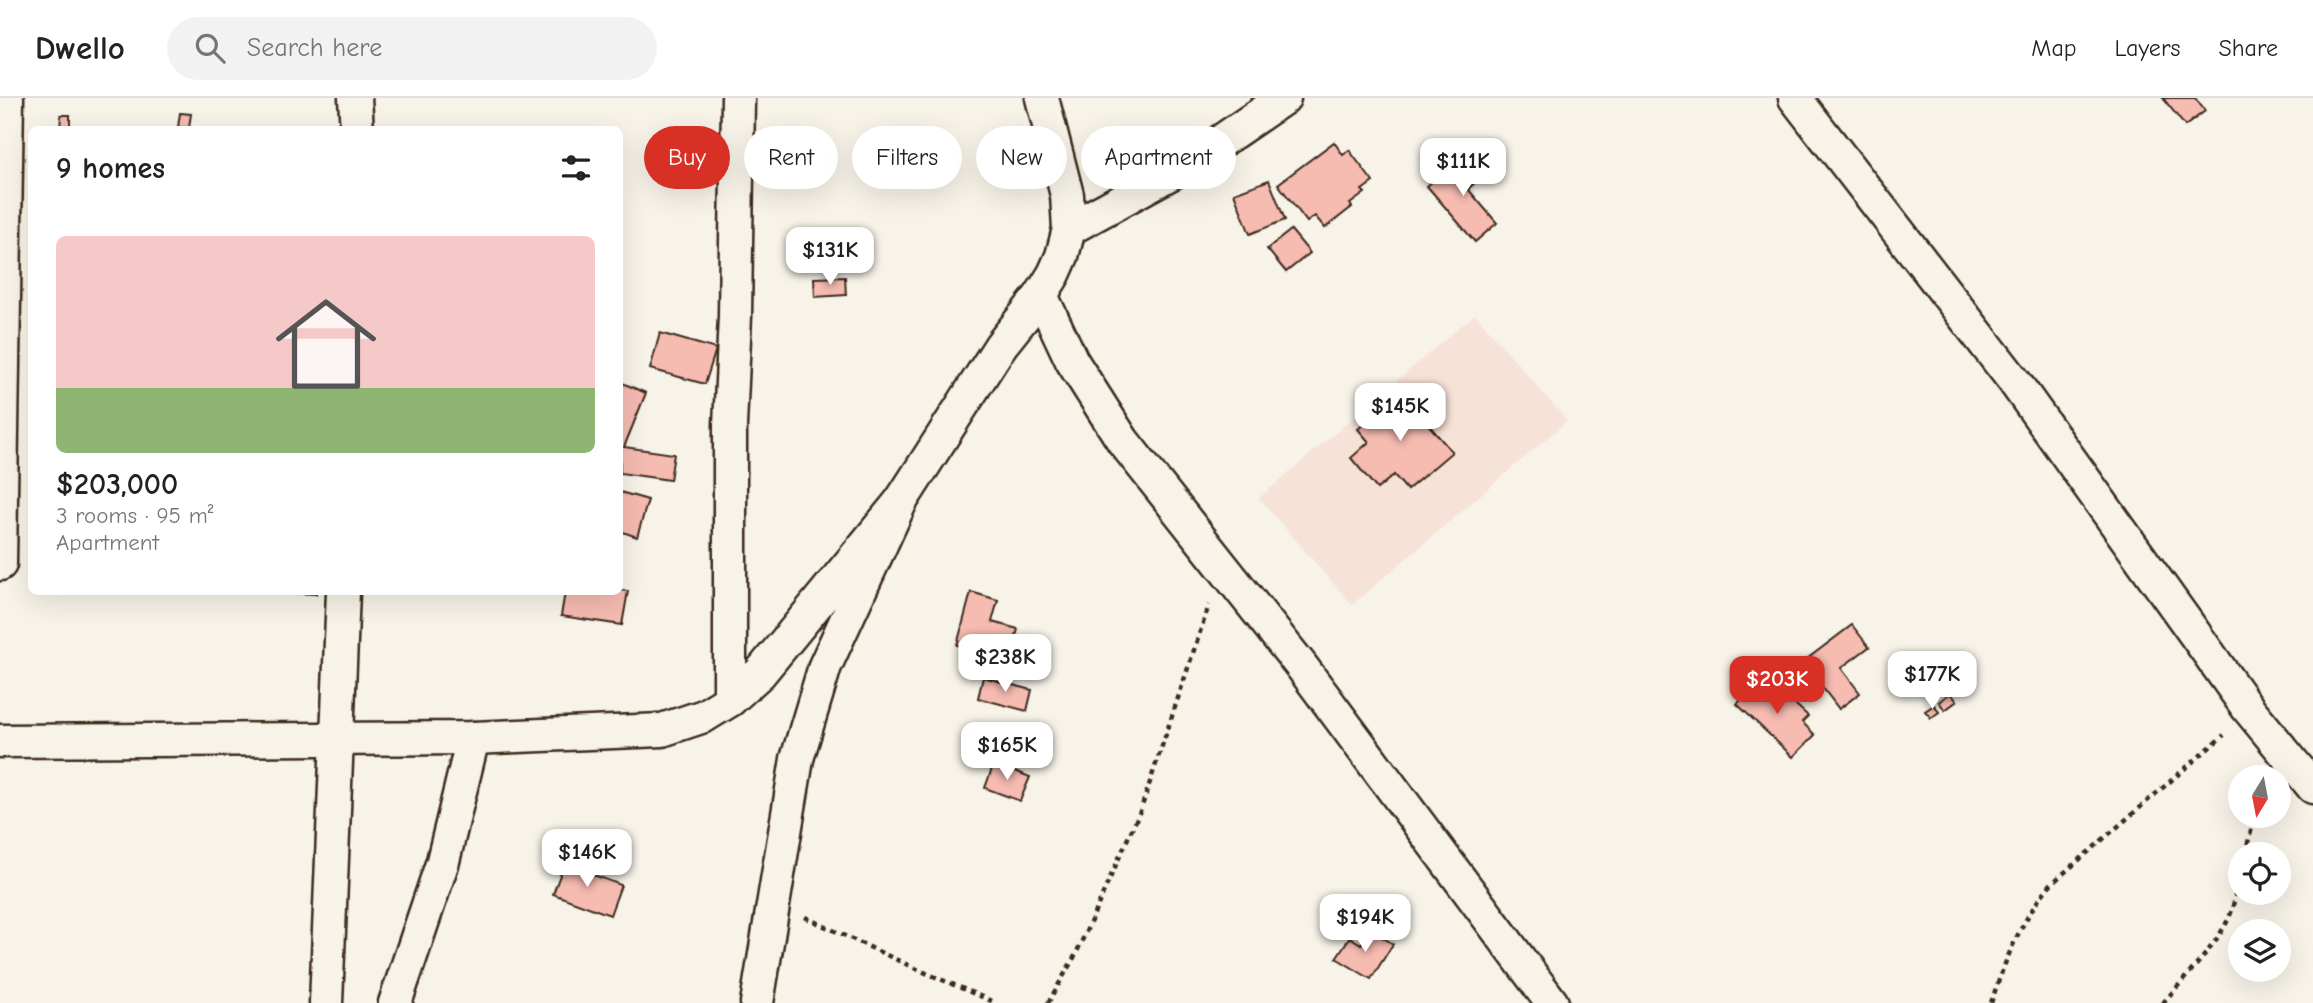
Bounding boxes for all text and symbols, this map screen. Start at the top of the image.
search box [167,17,657,80]
text: Dwello [35,29,125,67]
icon: search [191,29,229,67]
text: Search here [247,33,382,63]
text: Map [2031,34,2077,62]
text: Layers [2115,34,2180,62]
text: Share [2218,34,2278,62]
chip: Buy [644,126,730,189]
chip: Rent [744,126,838,189]
chip: Filters [852,126,962,189]
chip: New [976,126,1067,189]
chip: Apartment [1081,126,1236,189]
pin: $111K [1414,139,1512,198]
text: $111K [1436,147,1490,174]
icon: filters [557,149,595,187]
text: 9 homes [56,151,165,186]
pin: $131K [781,228,879,287]
text: $131K [802,236,858,263]
icon: home [263,281,389,407]
pin: $145K [1351,384,1449,443]
text: $145K [1371,392,1429,419]
text: $203,000 [56,467,178,502]
text: 3 rooms · 95 m² [56,502,214,529]
text: Apartment [56,529,159,556]
pin: $238K [956,634,1054,694]
text: $238K [974,643,1036,670]
pin: $177K [1883,652,1981,711]
pin: $203K [1728,656,1826,716]
text: $177K [1904,660,1960,687]
text: $203K [1746,665,1808,692]
pin: $165K [958,722,1056,782]
text: $165K [977,731,1037,758]
north arrow [2228,765,2291,828]
map controls [2228,765,2291,982]
pin: $146K [538,830,636,889]
text: $146K [558,838,616,865]
button: locate [2228,842,2291,905]
pin: $194K [1316,894,1414,954]
text: $194K [1336,903,1394,930]
button: layers [2228,919,2291,982]

